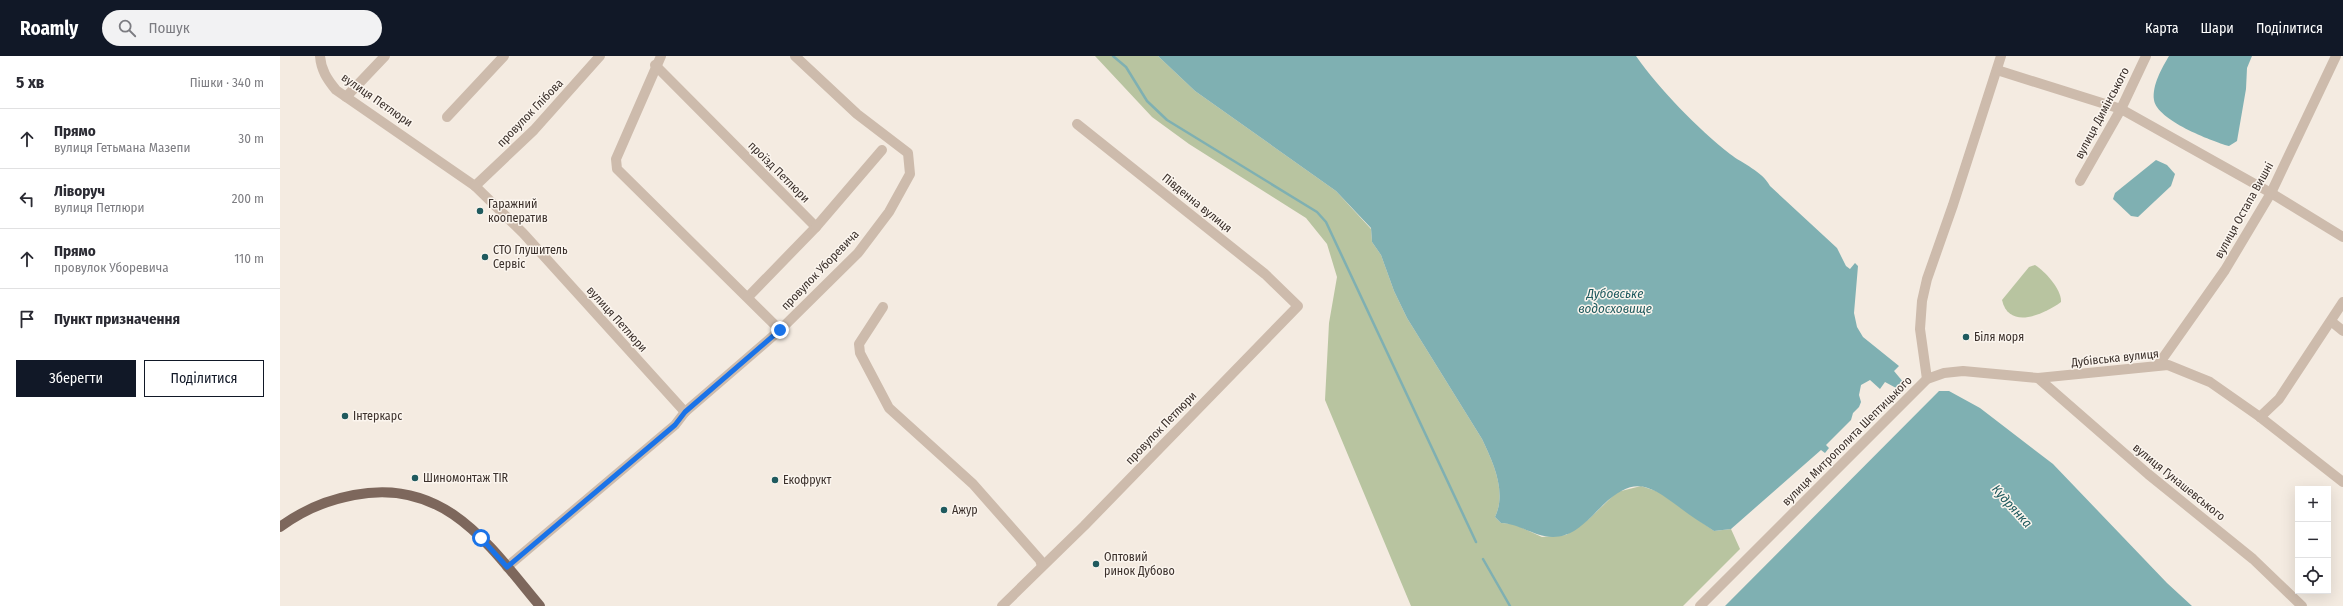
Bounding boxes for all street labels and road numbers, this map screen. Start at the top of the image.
street label: вулиця Димінського [2072,65,2132,161]
street label: вулиця Петлюри [339,70,415,130]
street label: провулок Глібова [494,76,566,150]
street label: проїзд Петлюри [745,138,813,206]
street label: вулиця Остапа Вишні [2212,159,2276,261]
street label: Південна вулиця [1159,171,1235,235]
street label: провулок Уборевича [778,227,862,313]
street label: вулиця Петлюри [584,283,650,355]
street label: Дубівська вулиця [2069,346,2160,370]
street label: вулиця Митрополита Шептицького [1779,373,1915,509]
street label: провулок Петлюри [1123,389,1199,467]
street label: вулиця Гунашевського [2130,440,2228,524]

